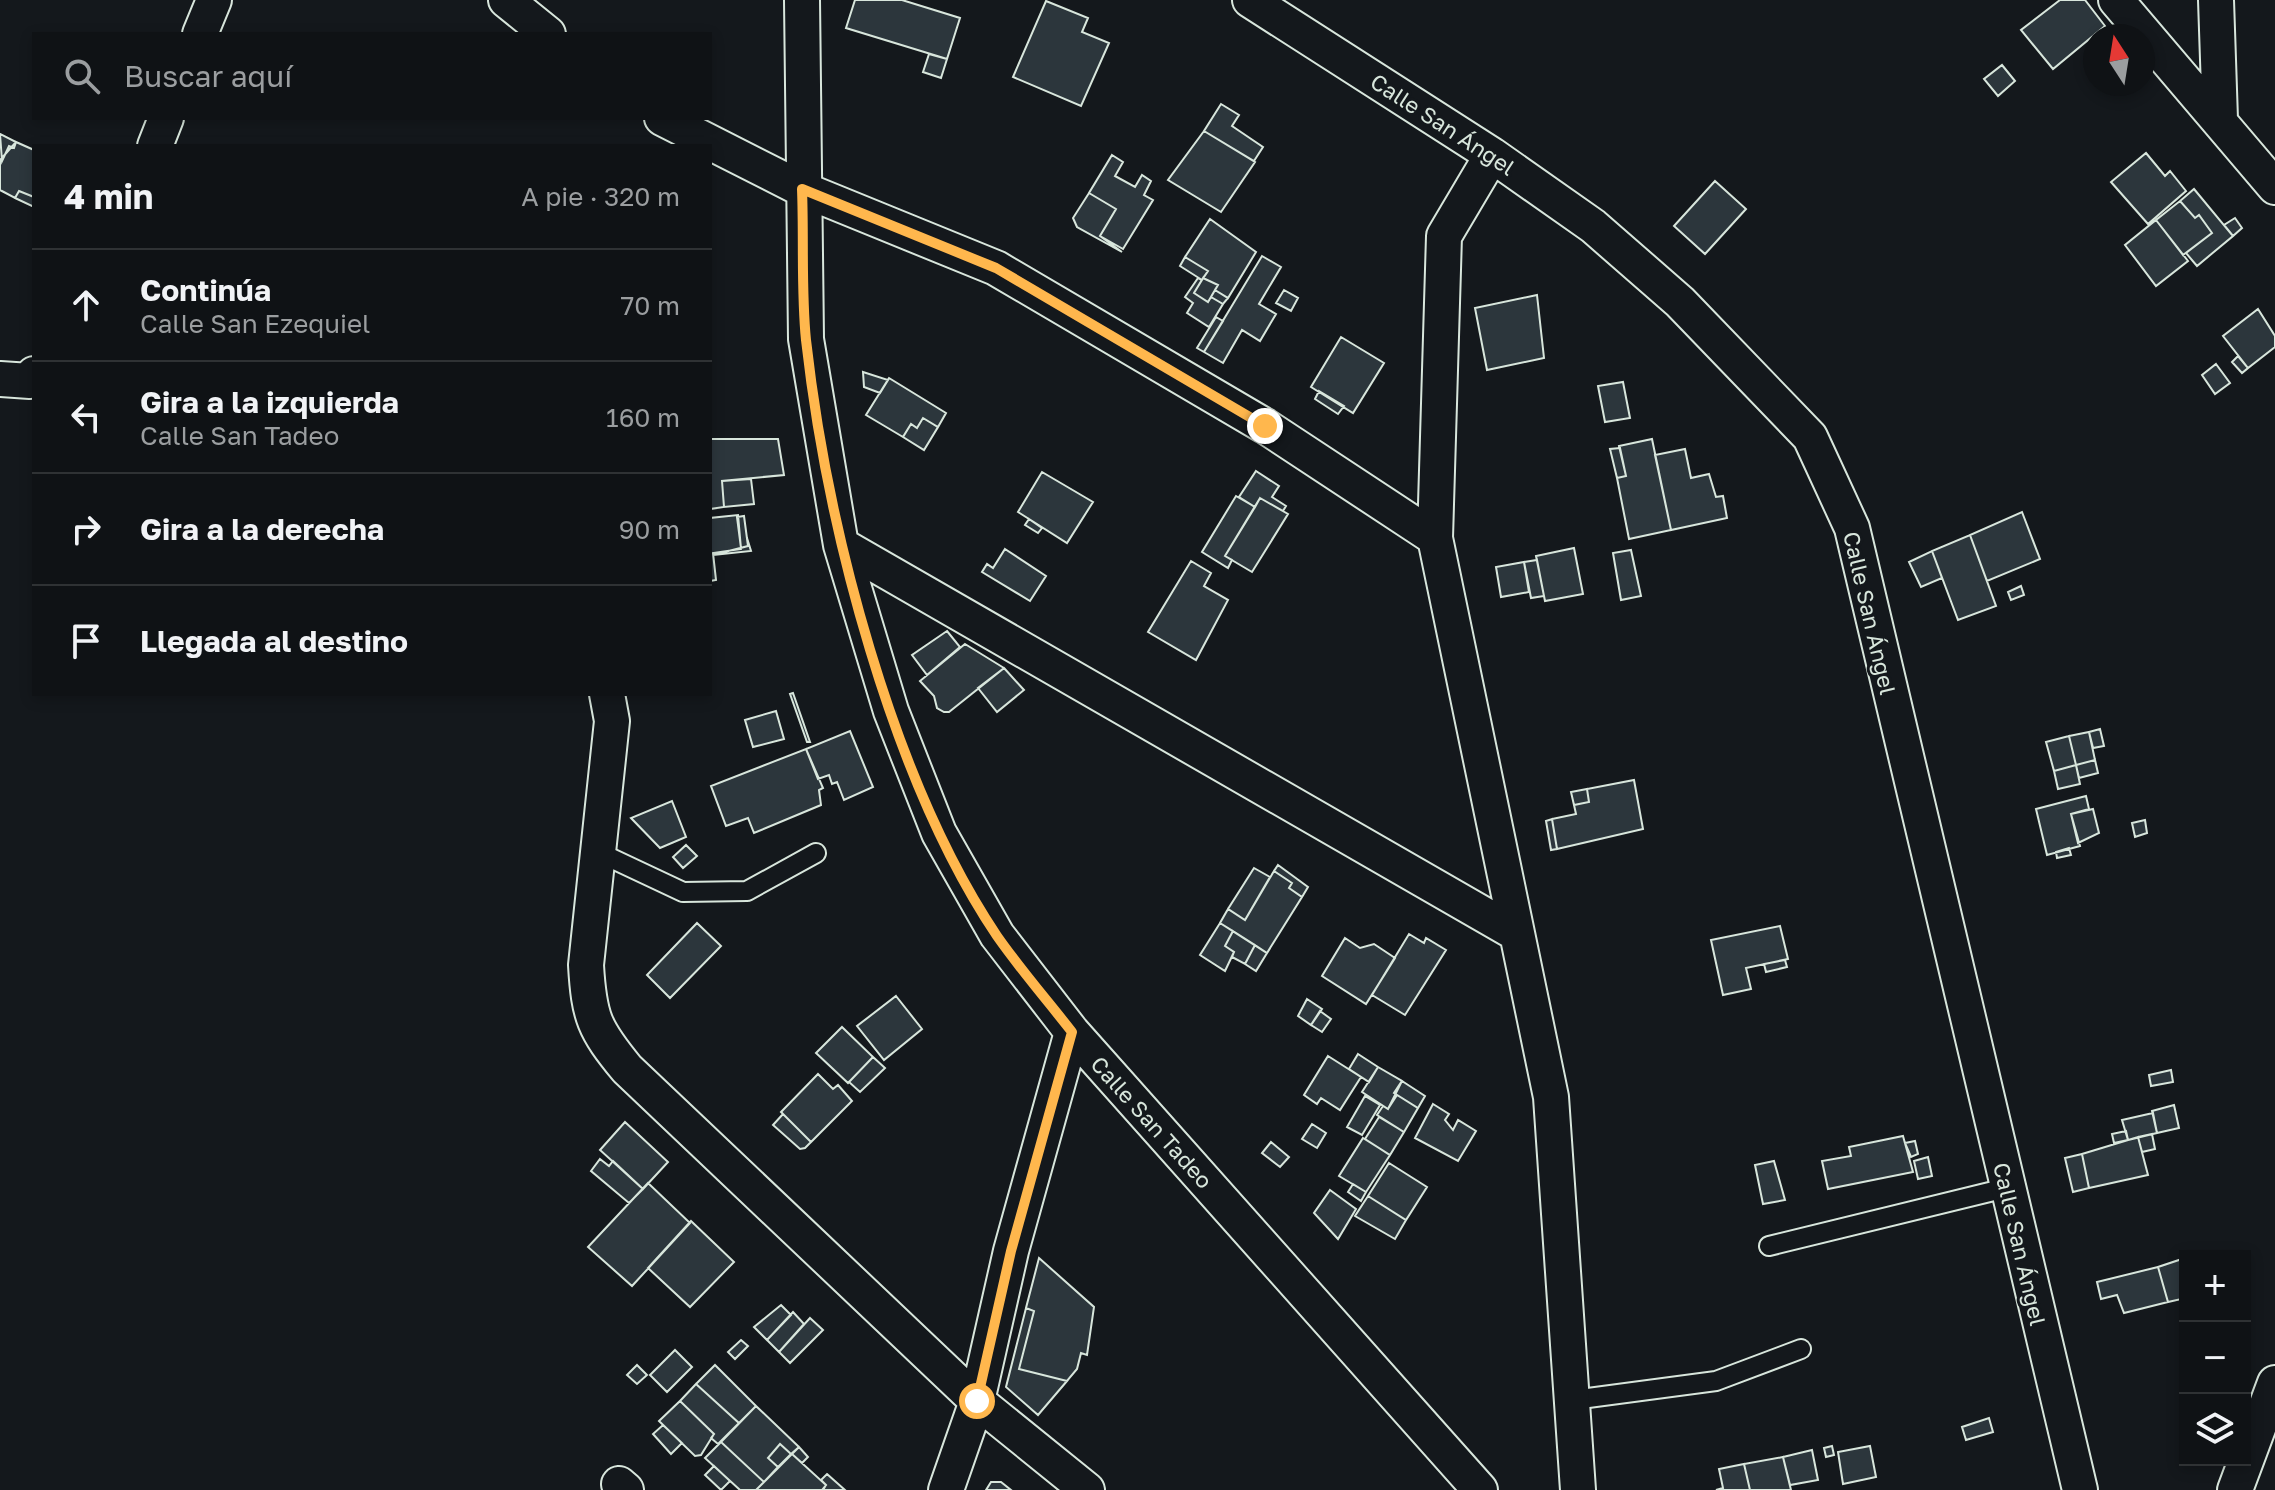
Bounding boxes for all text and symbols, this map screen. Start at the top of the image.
north arrow [2083,24,2155,96]
search box [32,32,712,120]
icon: search [60,54,104,98]
text: Buscar aquí [124,58,292,94]
street label: Calle San Ángel [1366,67,1520,181]
text: 4 min [64,176,153,216]
text: A pie · 320 m [521,181,680,212]
text: Continúa [140,272,271,308]
icon: ahead [64,283,108,327]
text: 70 m [621,290,680,321]
text: Calle San Ezequiel [140,308,370,339]
text: Gira a la izquierda [140,384,399,420]
icon: left [64,395,108,439]
text: 160 m [606,402,680,433]
route end [1247,408,1283,444]
text: Calle San Tadeo [140,420,339,451]
icon: right [64,507,108,551]
text: Gira a la derecha [140,511,384,547]
text: 90 m [619,514,680,545]
street label: Calle San Ángel [1838,529,1902,697]
icon: arrive [64,619,108,663]
text: Llegada al destino [140,623,408,659]
street label: Calle San Tadeo [1086,1050,1218,1194]
street label: Calle San Ángel [1988,1160,2052,1328]
map controls [2179,1250,2251,1466]
button: + [2179,1250,2251,1322]
button: − [2179,1322,2251,1394]
route start [959,1383,995,1419]
button: layers [2179,1394,2251,1466]

